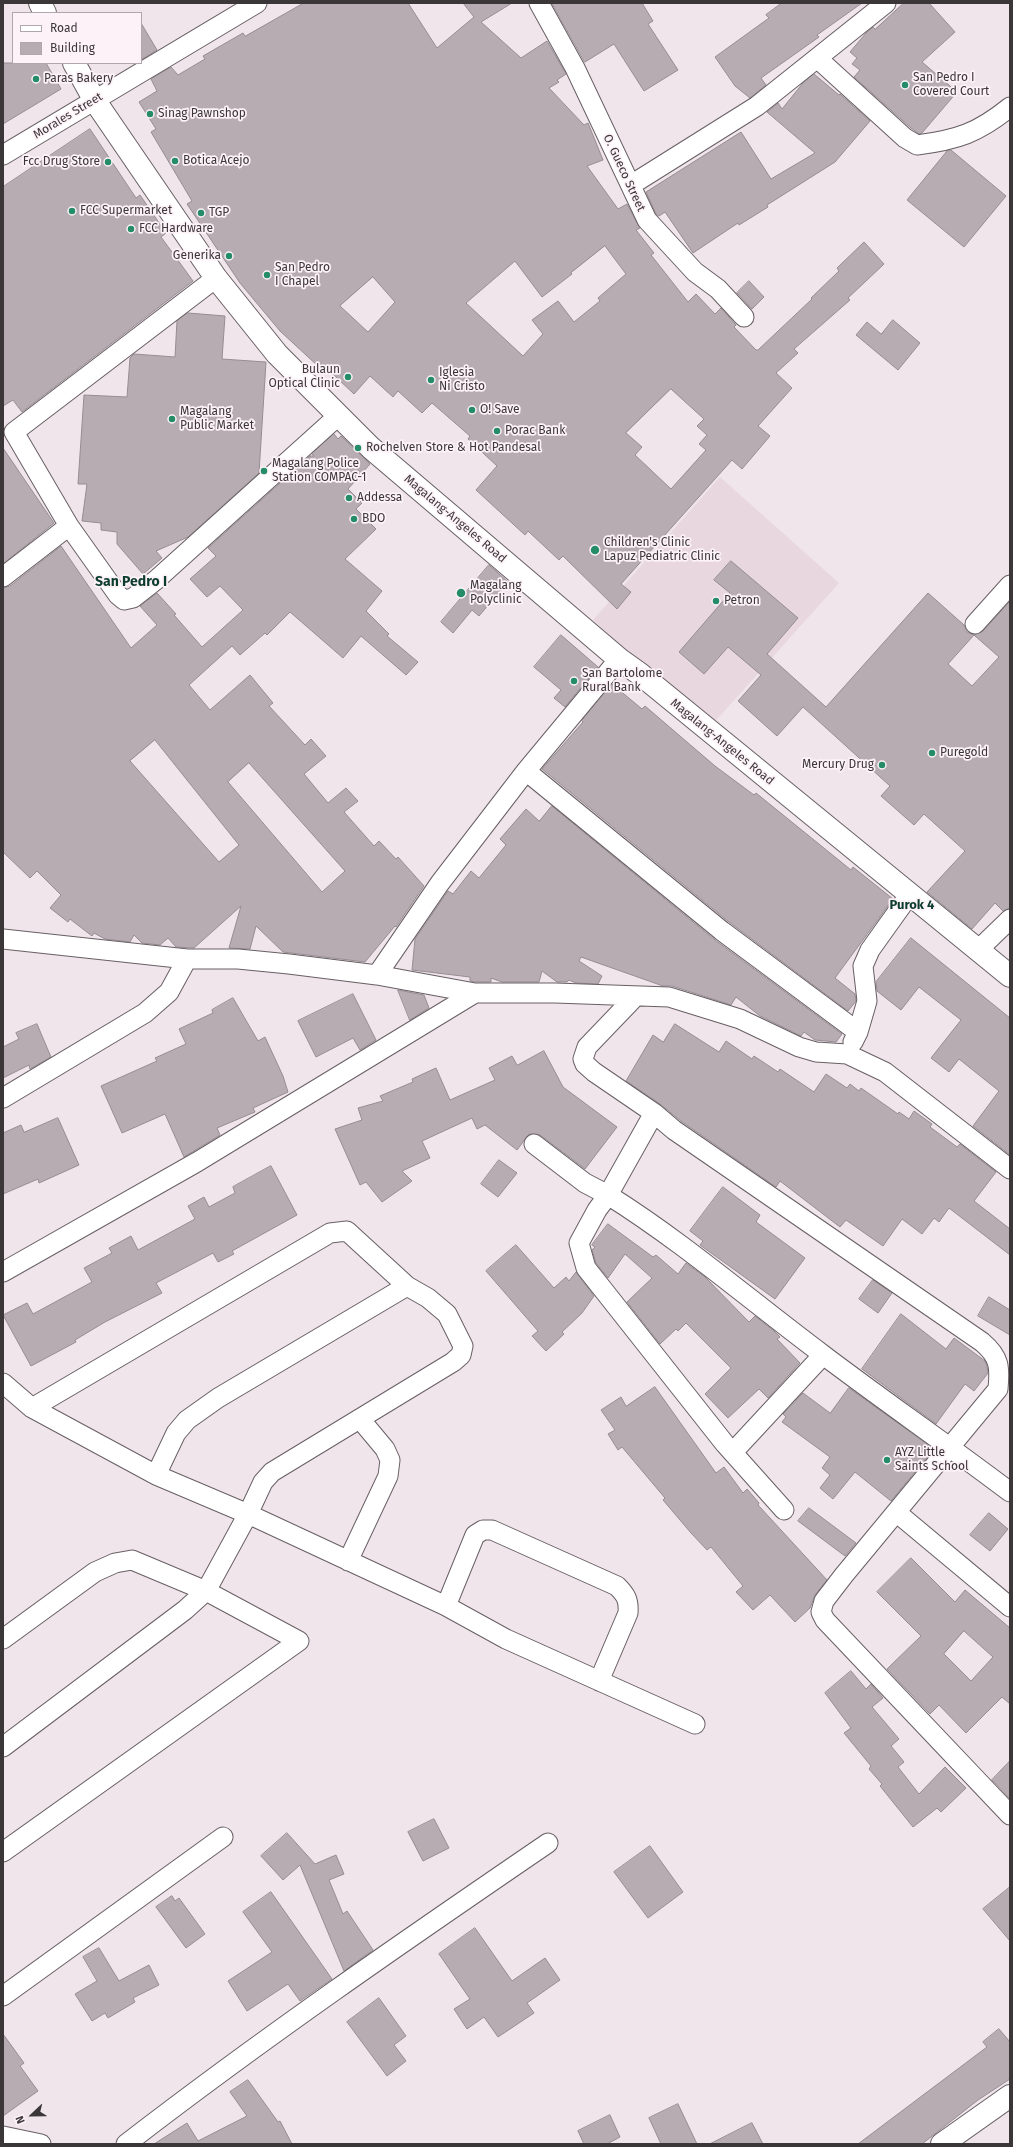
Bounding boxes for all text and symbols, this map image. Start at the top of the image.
legend [12,12,142,64]
text: Road [50,21,78,35]
text: Building [50,41,95,55]
place label: San Pedro I Covered Court [913,71,989,99]
place label: Paras Bakery [44,72,113,86]
marker: Paras Bakery [31,74,41,84]
marker: San Pedro I Covered Court [900,80,910,90]
street label: Morales Street [31,90,105,142]
place label: Sinag Pawnshop [158,107,246,121]
marker: Sinag Pawnshop [145,109,155,119]
street label: O. Gueco Street [600,132,648,214]
place label: Botica Acejo [183,154,250,168]
place label: Fcc Drug Store [23,155,100,169]
marker: Botica Acejo [170,156,180,166]
marker: Fcc Drug Store [103,157,113,167]
place label: FCC Supermarket [80,204,172,218]
marker: FCC Supermarket [67,206,77,216]
place label: TGP [209,206,229,220]
marker: TGP [196,208,206,218]
place label: FCC Hardware [139,222,213,236]
marker: FCC Hardware [126,224,136,234]
place label: Generika [173,249,221,263]
marker: Generika [224,251,234,261]
place label: San Pedro I Chapel [275,261,330,289]
marker: San Pedro I Chapel [262,270,272,280]
place label: Bulaun Optical Clinic [268,363,340,391]
place label: Iglesia Ni Cristo [439,366,485,394]
marker: Bulaun Optical Clinic [343,372,353,382]
marker: Iglesia Ni Cristo [426,375,436,385]
place label: O! Save [480,403,520,417]
place label: Magalang Public Market [180,405,254,433]
marker: O! Save [467,405,477,415]
marker: Magalang Public Market [167,414,177,424]
place label: Porac Bank [505,424,565,438]
marker: Porac Bank [492,426,502,436]
place label: Rochelven Store & Hot Pandesal [366,441,541,455]
marker: Rochelven Store & Hot Pandesal [353,443,363,453]
place label: Magalang Police Station COMPAC-1 [272,457,366,485]
marker: Magalang Police Station COMPAC-1 [259,466,269,476]
street label: Magalang-Angeles Road [401,472,509,566]
place label: Addessa [357,491,402,505]
marker: Addessa [344,493,354,503]
place label: BDO [362,512,385,526]
marker: BDO [349,514,359,524]
place label: Children's Clinic Lapuz Pediatric Clinic [604,536,720,564]
marker: Children's Clinic Lapuz Pediatric Clinic [589,544,601,556]
district label: San Pedro I [95,574,167,590]
place label: Magalang Polyclinic [470,579,522,607]
marker: Magalang Polyclinic [455,587,467,599]
place label: Petron [724,594,760,608]
marker: Petron [711,596,721,606]
place label: San Bartolome Rural Bank [582,667,662,695]
marker: San Bartolome Rural Bank [569,676,579,686]
street label: Magalang-Angeles Road [667,696,777,788]
place label: Puregold [940,746,988,760]
marker: Puregold [927,748,937,758]
place label: Mercury Drug [802,758,874,772]
marker: Mercury Drug [877,760,887,770]
district label: Purok 4 [890,897,934,913]
place label: AYZ Little Saints School [895,1446,968,1474]
marker: AYZ Little Saints School [882,1455,892,1465]
north arrow [12,2095,52,2135]
text: N [13,2114,28,2126]

